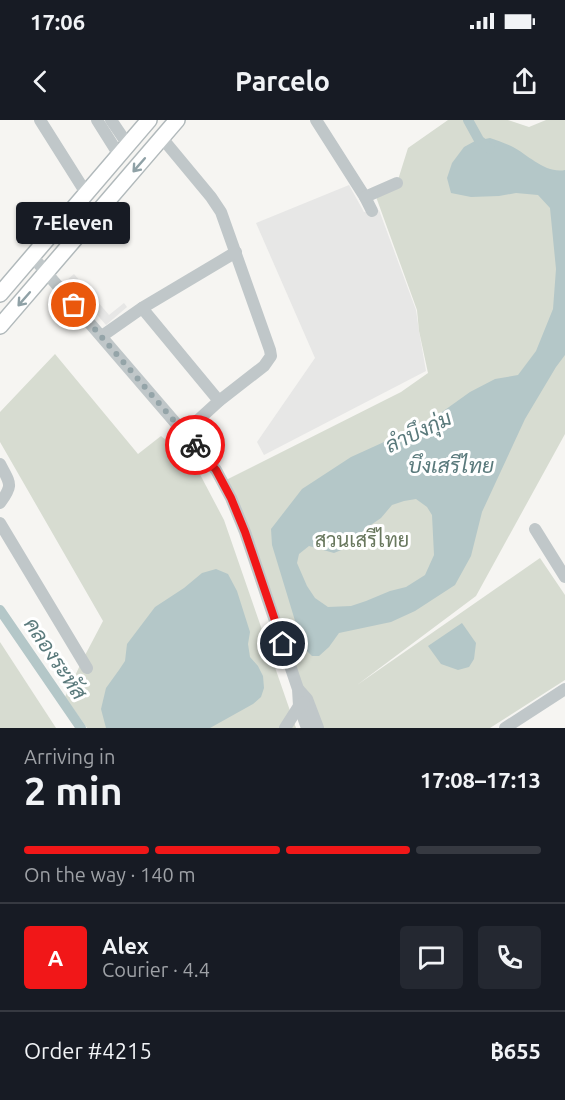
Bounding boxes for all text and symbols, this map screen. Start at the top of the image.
text: 17:06 [30,9,85,34]
icon: back [24,65,57,98]
icon: share [508,65,541,98]
text: Parcelo [235,66,330,96]
one-way arrow [133,157,146,173]
callout: 7-Eleven [17,203,131,245]
text: 7-Eleven [33,211,114,234]
pin [48,279,99,330]
icon: bag [57,288,90,321]
one-way arrow [17,291,30,307]
water label: ลำบึงกุ่ม [381,405,456,459]
courier [165,415,225,475]
icon: bike [179,429,212,462]
water label: บึงเสรีไทย [408,453,494,477]
park label: สวนเสรีไทย [315,527,409,551]
water label: คลองระหัส [20,612,93,704]
pin [257,618,308,669]
icon: home [266,627,299,660]
text: Arriving in [24,745,115,768]
text: 17:08–17:13 [420,767,541,792]
text: 2 min [24,769,123,812]
text: On the way · 140 m [24,863,196,886]
button: chat [400,926,463,989]
button: phone [478,926,541,989]
text: Alex [102,933,149,958]
text: A [48,945,63,970]
text: Courier · 4.4 [102,958,210,981]
text: Order #4215 [24,1038,152,1063]
text: ฿655 [491,1038,541,1063]

